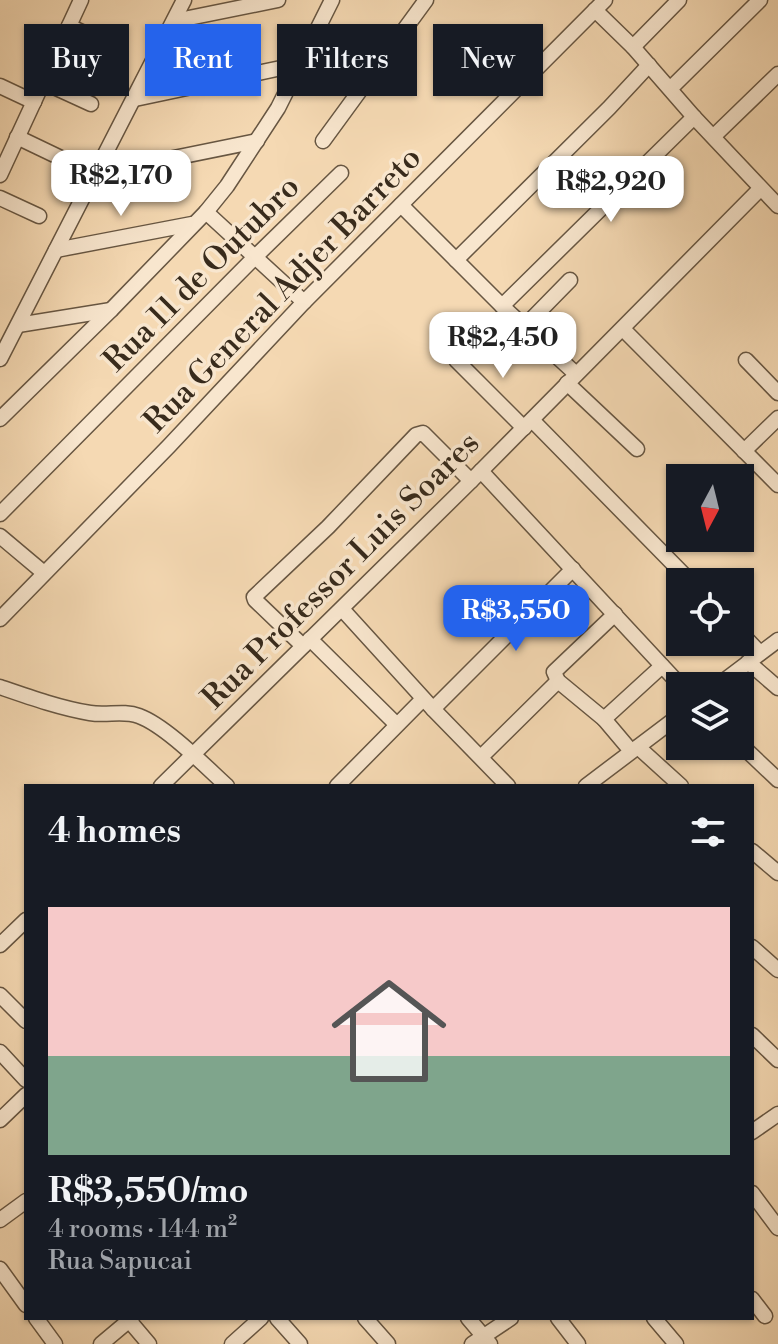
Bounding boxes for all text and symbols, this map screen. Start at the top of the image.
chip: Buy [24,24,129,96]
chip: Rent [145,24,261,96]
chip: Filters [277,24,417,96]
chip: New [433,24,543,96]
street label: Rua General Adjer Barreto [135,138,430,441]
pin: R$2,170 [47,150,195,218]
pin: R$2,920 [537,156,685,224]
text: R$2,170 [69,160,173,192]
text: R$2,920 [556,166,666,198]
street label: Rua 11 de Outubro [95,167,308,380]
pin: R$2,450 [429,312,577,380]
text: R$2,450 [447,322,559,354]
street label: Rua Professor Luis Soares [194,424,488,718]
north arrow [666,464,754,552]
map controls [666,464,754,760]
button: locate [666,568,754,656]
pin: R$3,550 [442,585,590,653]
text: R$3,550 [461,595,571,627]
button: layers [666,672,754,760]
icon: filters [686,810,730,854]
text: 4 homes [48,811,181,853]
icon: home [317,959,461,1103]
text: R$3,550/mo [48,1171,249,1213]
text: 4 rooms · 144 m² [48,1213,237,1245]
text: Rua Sapucai [48,1245,192,1277]

